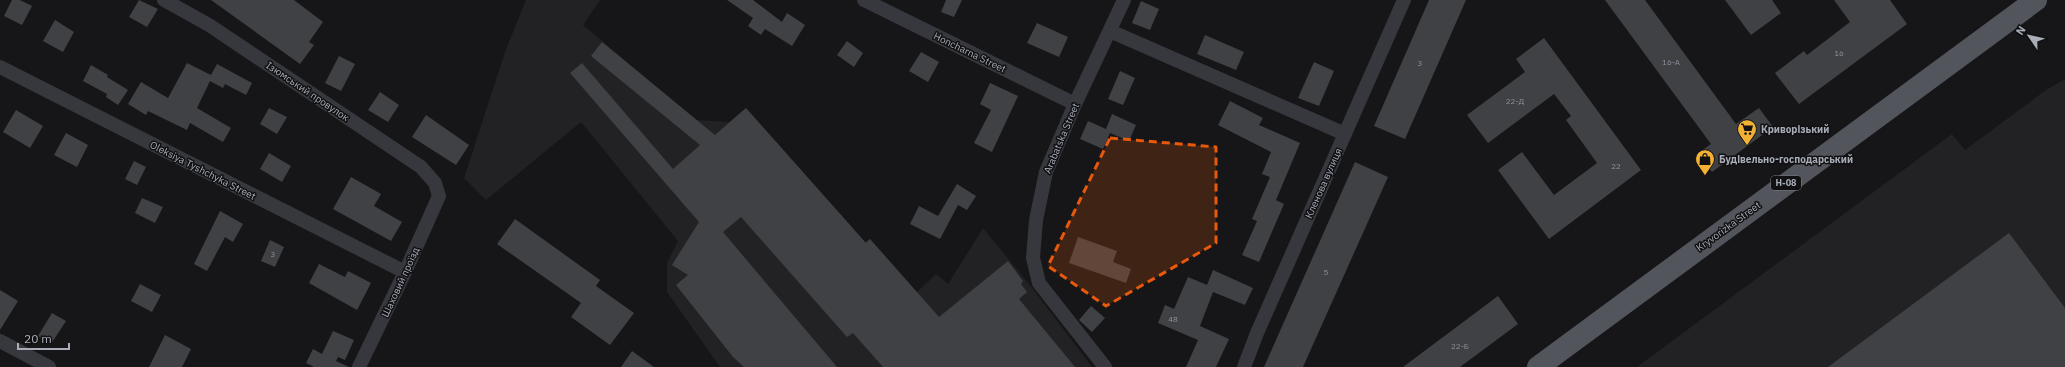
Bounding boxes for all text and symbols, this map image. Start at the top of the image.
north arrow [2009,16,2049,56]
text: N [2013,23,2029,38]
street label: Honcharna Street [931,29,1009,76]
house number: 16 [1834,48,1844,58]
house number: 16-А [1662,57,1680,67]
house number: 3 [1418,58,1423,68]
street label: Ізюмський провулок [264,59,352,124]
house number: 22-Д [1506,96,1524,106]
street label: Arabatska Street [1041,101,1082,175]
supermarket icon: Криворізький [1736,118,1758,146]
place label: Криворізький [1761,123,1829,136]
street label: Oleksiya Tyshchyka Street [148,138,258,203]
street label: Кленова вулиця [1302,146,1345,220]
shop icon: Будівельно-господарський [1694,148,1716,176]
place label: Будівельно-господарський [1719,153,1853,166]
house number: 22 [1611,161,1621,171]
road number: Н-08 [1771,176,1801,190]
street label: Kryvorizka Street [1693,198,1763,254]
street label: Шаховий проїзд [379,245,422,319]
house number: 3 [271,249,276,259]
house number: 5 [1324,267,1329,277]
house number: 48 [1168,314,1178,324]
scale bar [18,325,69,351]
text: 20 m [24,331,52,346]
house number: 22-Б [1451,341,1469,351]

